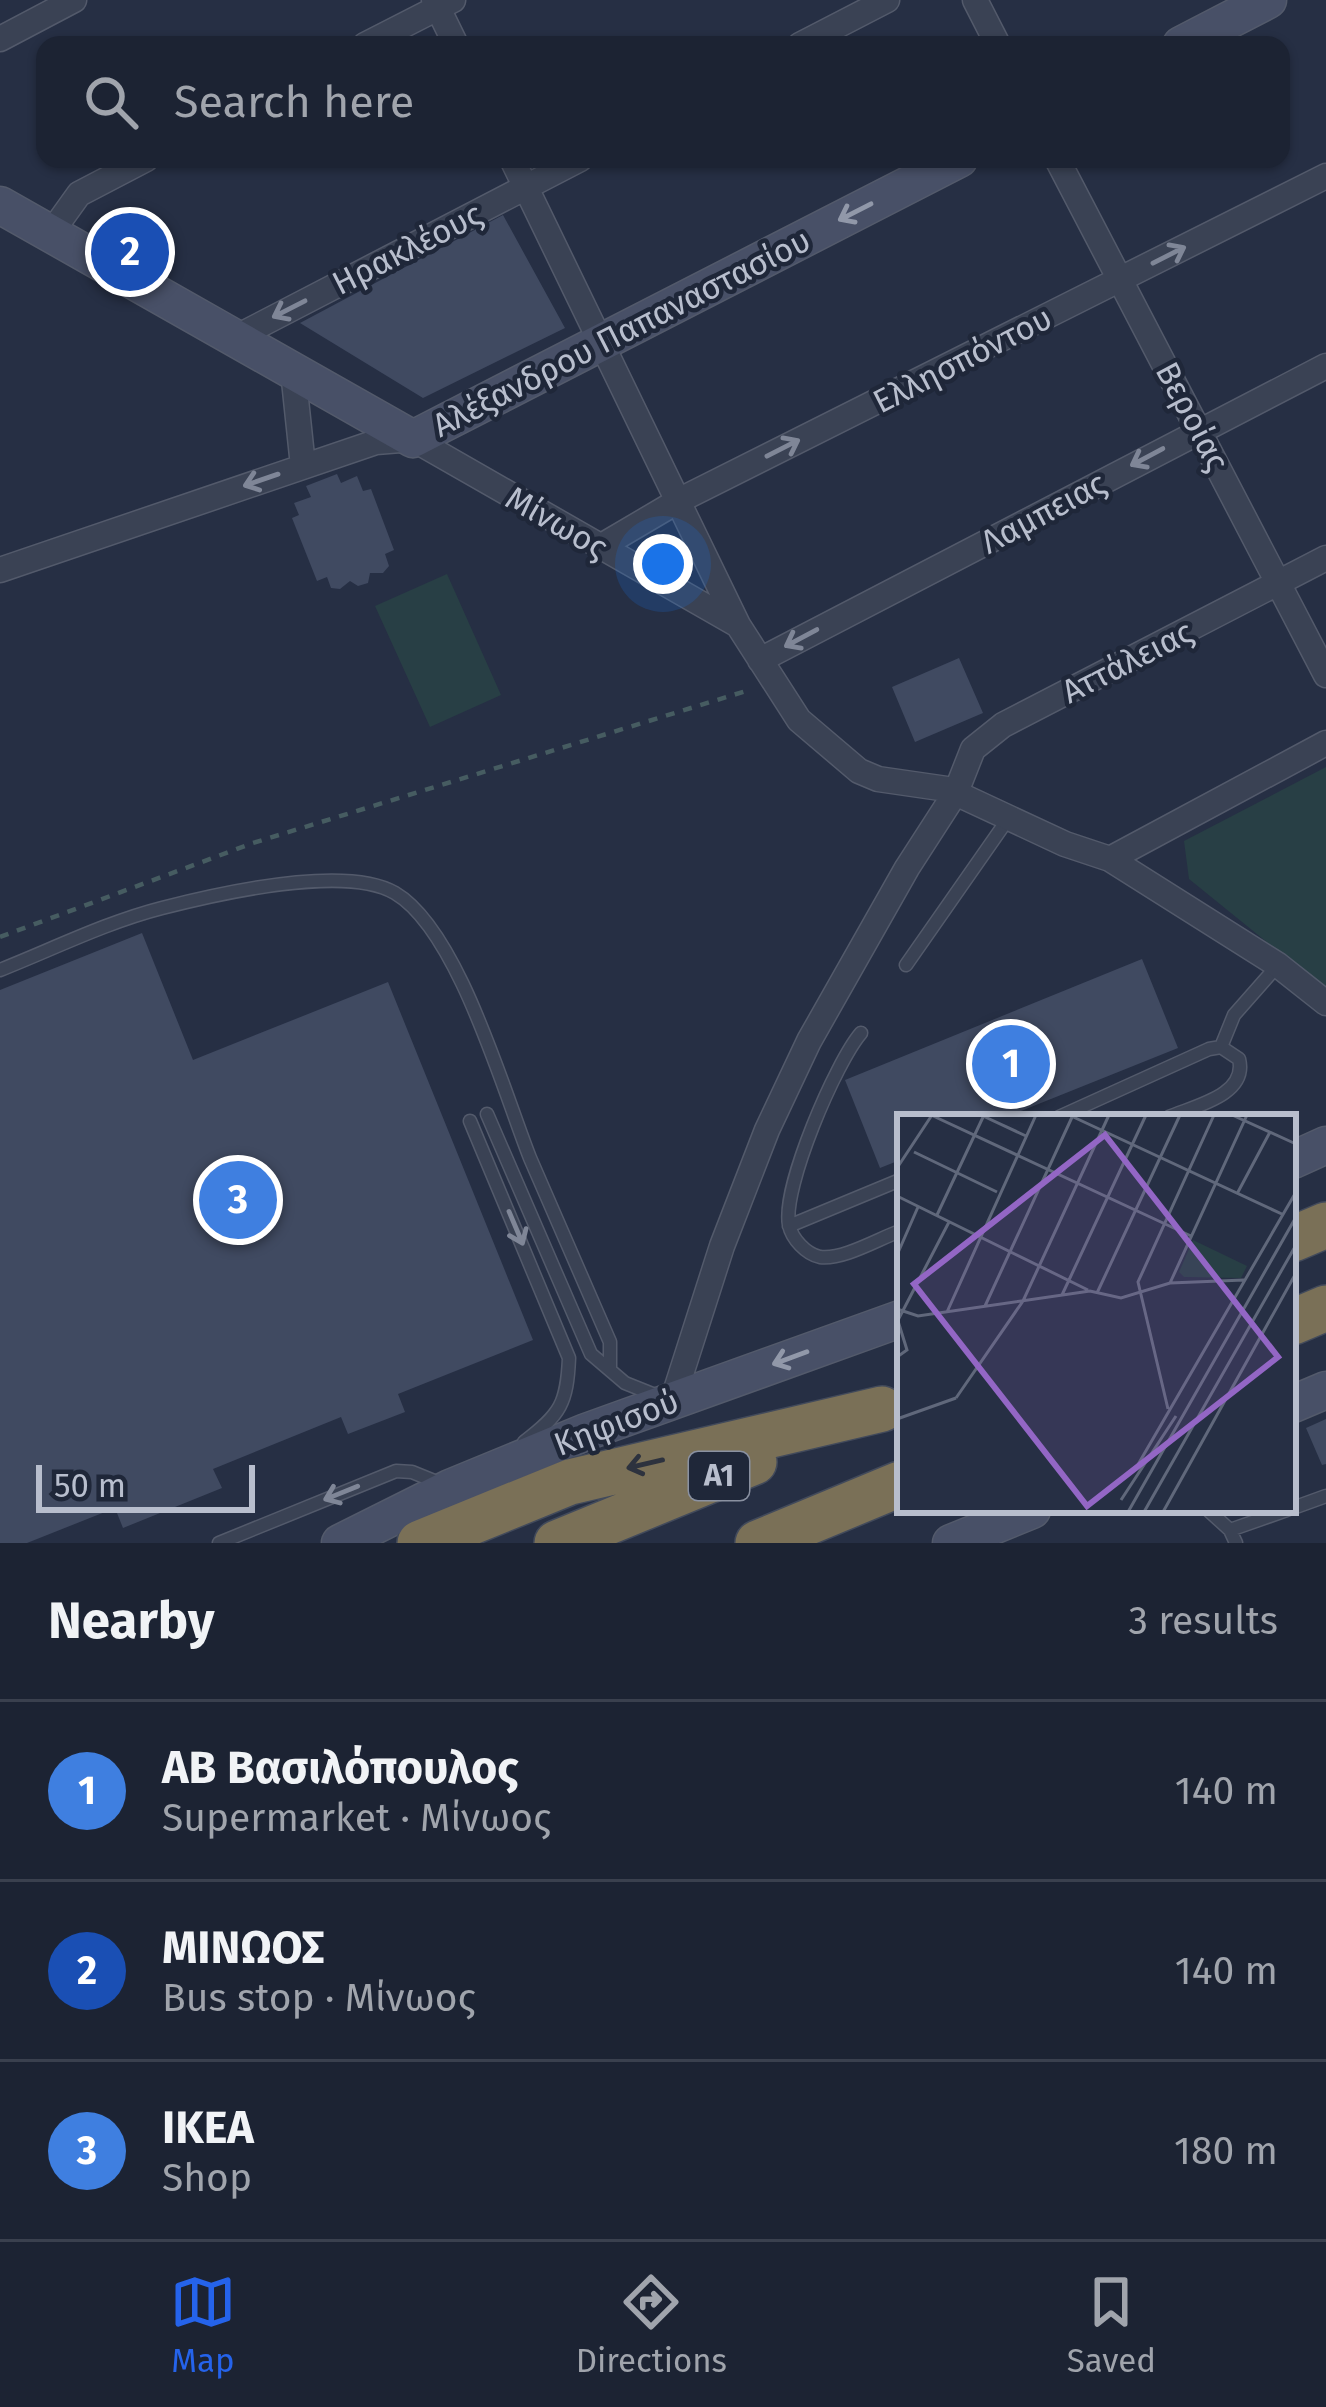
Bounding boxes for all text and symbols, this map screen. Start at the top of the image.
search box [36,36,1290,168]
icon: search [78,69,144,135]
text: Search here [174,75,414,129]
street label: Ηρακλέους [326,194,489,304]
one-way arrow [837,202,873,225]
pin: 2 [91,207,169,297]
street label: Αλέξανδρου Παπαναστασίου [426,220,817,446]
one-way arrow [1151,242,1186,265]
street label: Ελλησπόντου [866,298,1059,422]
one-way arrow [272,299,308,322]
street label: Βεροίας [1147,355,1237,478]
one-way arrow [765,436,800,459]
one-way arrow [1130,447,1165,470]
street label: Λαμπειας [974,463,1113,563]
one-way arrow [242,471,280,493]
street label: Μίνωος [498,478,615,568]
your location [633,534,693,594]
street label: Αττάλειας [1055,612,1200,712]
one-way arrow [785,627,820,650]
pin: 1 [972,1019,1050,1109]
inset map [897,1114,1296,1513]
pin: 3 [199,1155,277,1245]
one-way arrow [507,1210,529,1246]
one-way arrow [772,1349,809,1370]
street label: Κηφισού [548,1381,684,1465]
road number: Α1 [689,1452,749,1500]
one-way arrow [627,1454,665,1477]
scale bar [36,1459,255,1512]
text: 50 m [54,1466,126,1506]
one-way arrow [323,1484,360,1505]
text: Nearby [48,1590,214,1652]
text: 3 results [1128,1598,1278,1644]
text: ΑΒ Βασιλόπουλος [162,1741,519,1795]
text: 1 [78,1768,96,1814]
text: 140 m [1175,1768,1278,1814]
text: Supermarket · Μίνωος [162,1795,551,1841]
text: ΜΙΝΩΟΣ [162,1921,324,1975]
text: 2 [77,1948,97,1994]
text: 140 m [1175,1948,1278,1994]
text: Bus stop · Μίνωος [162,1975,476,2021]
text: IKEA [162,2101,254,2155]
text: 3 [77,2128,97,2174]
text: 180 m [1174,2128,1278,2174]
text: Shop [162,2155,252,2201]
tab: Map [170,2269,236,2381]
tab: Directions [576,2269,727,2381]
tab: Saved [1067,2269,1156,2381]

